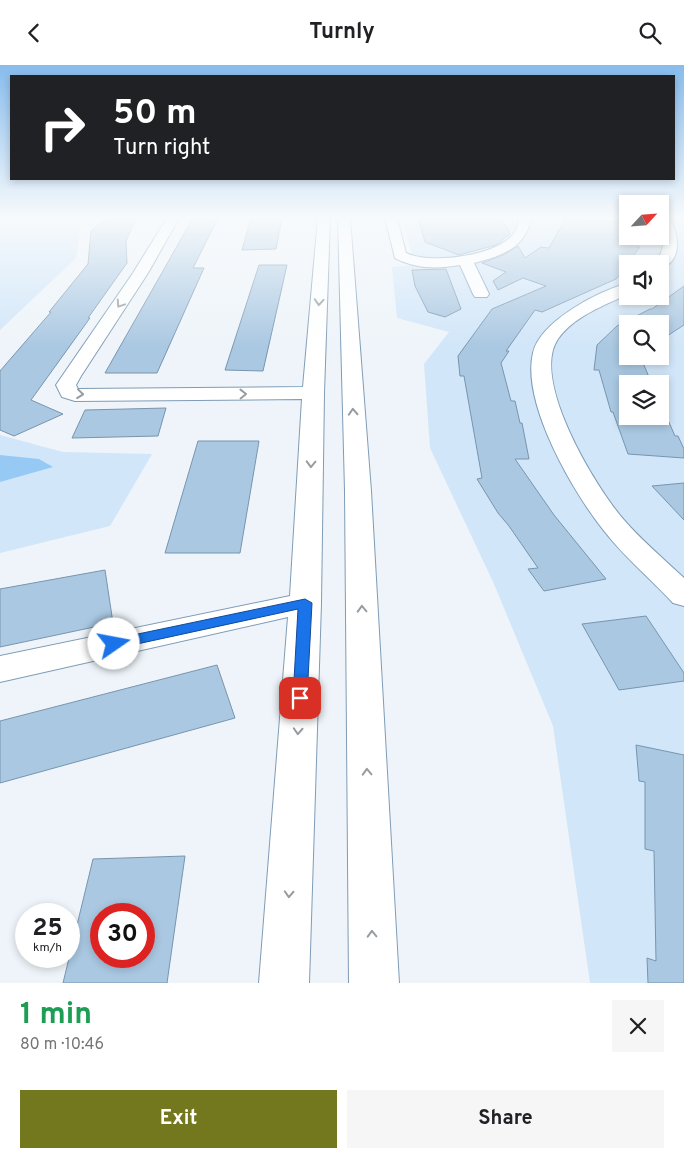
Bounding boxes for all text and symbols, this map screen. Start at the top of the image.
icon: back [20,19,48,47]
text: Turnly [309,19,375,46]
icon: search [636,19,664,47]
text: 50 m [113,92,197,136]
icon: right [30,95,95,160]
text: Turn right [113,135,210,162]
north arrow [619,195,669,245]
map controls [619,195,669,425]
button: sound [619,255,669,305]
one-way arrow [314,298,325,306]
one-way arrow [116,299,126,308]
button: search [619,315,669,365]
button: layers [619,375,669,425]
one-way arrow [77,388,85,399]
one-way arrow [239,389,247,399]
one-way arrow [348,408,359,416]
one-way arrow [305,460,316,468]
one-way arrow [357,605,368,613]
position arrow [87,617,139,669]
pin [279,677,321,719]
icon: arrive [286,684,314,712]
one-way arrow [293,728,304,736]
one-way arrow [362,768,373,776]
one-way arrow [284,890,295,898]
speed limit sign: 30 [90,903,155,968]
text: 25 [32,913,63,945]
one-way arrow [367,930,377,938]
text: km/h [33,940,62,956]
text: 1 min [20,997,92,1034]
button: close [612,1000,664,1052]
text: 80 m · 10:46 [20,1035,104,1055]
button: Exit [20,1090,337,1148]
button: Share [347,1090,664,1148]

